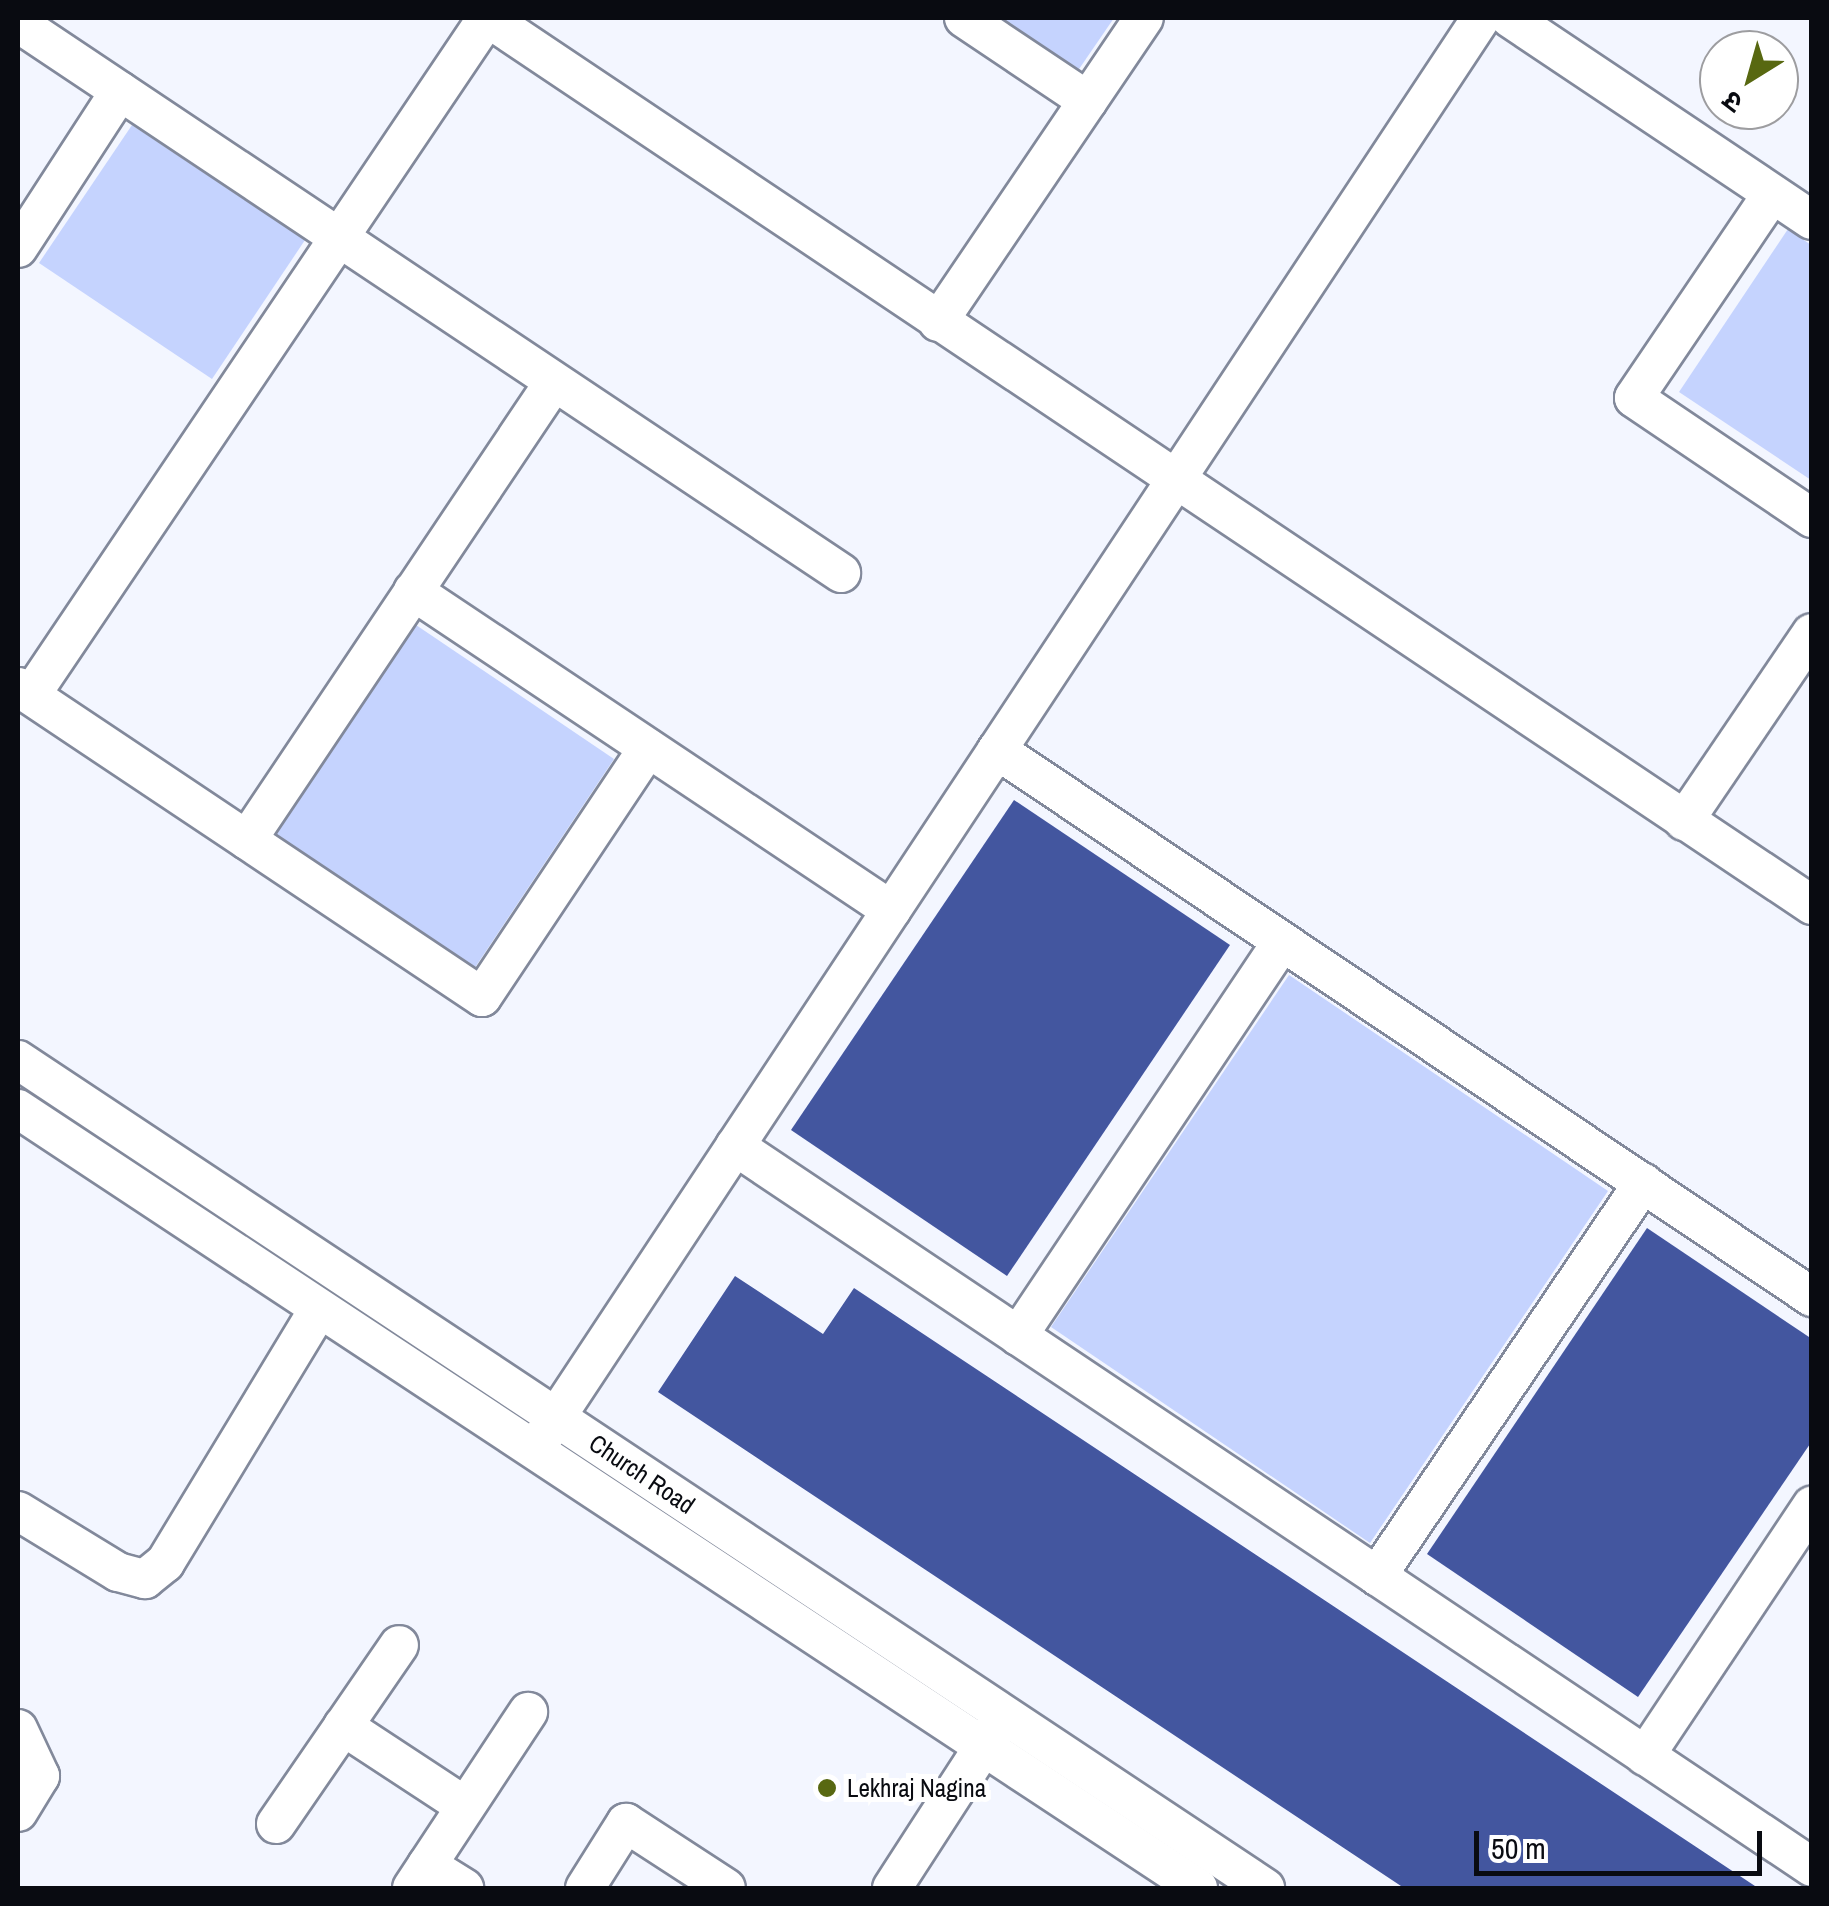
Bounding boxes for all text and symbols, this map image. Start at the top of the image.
north arrow [1699,30,1799,130]
text: उ [1714,82,1750,122]
street label: Church Road [584,1428,700,1520]
place label: Lekhraj Nagina [847,1773,986,1803]
marker: Lekhraj Nagina [816,1777,838,1799]
scale bar [1479,1811,1766,1873]
text: 50 m [1491,1828,1546,1868]

